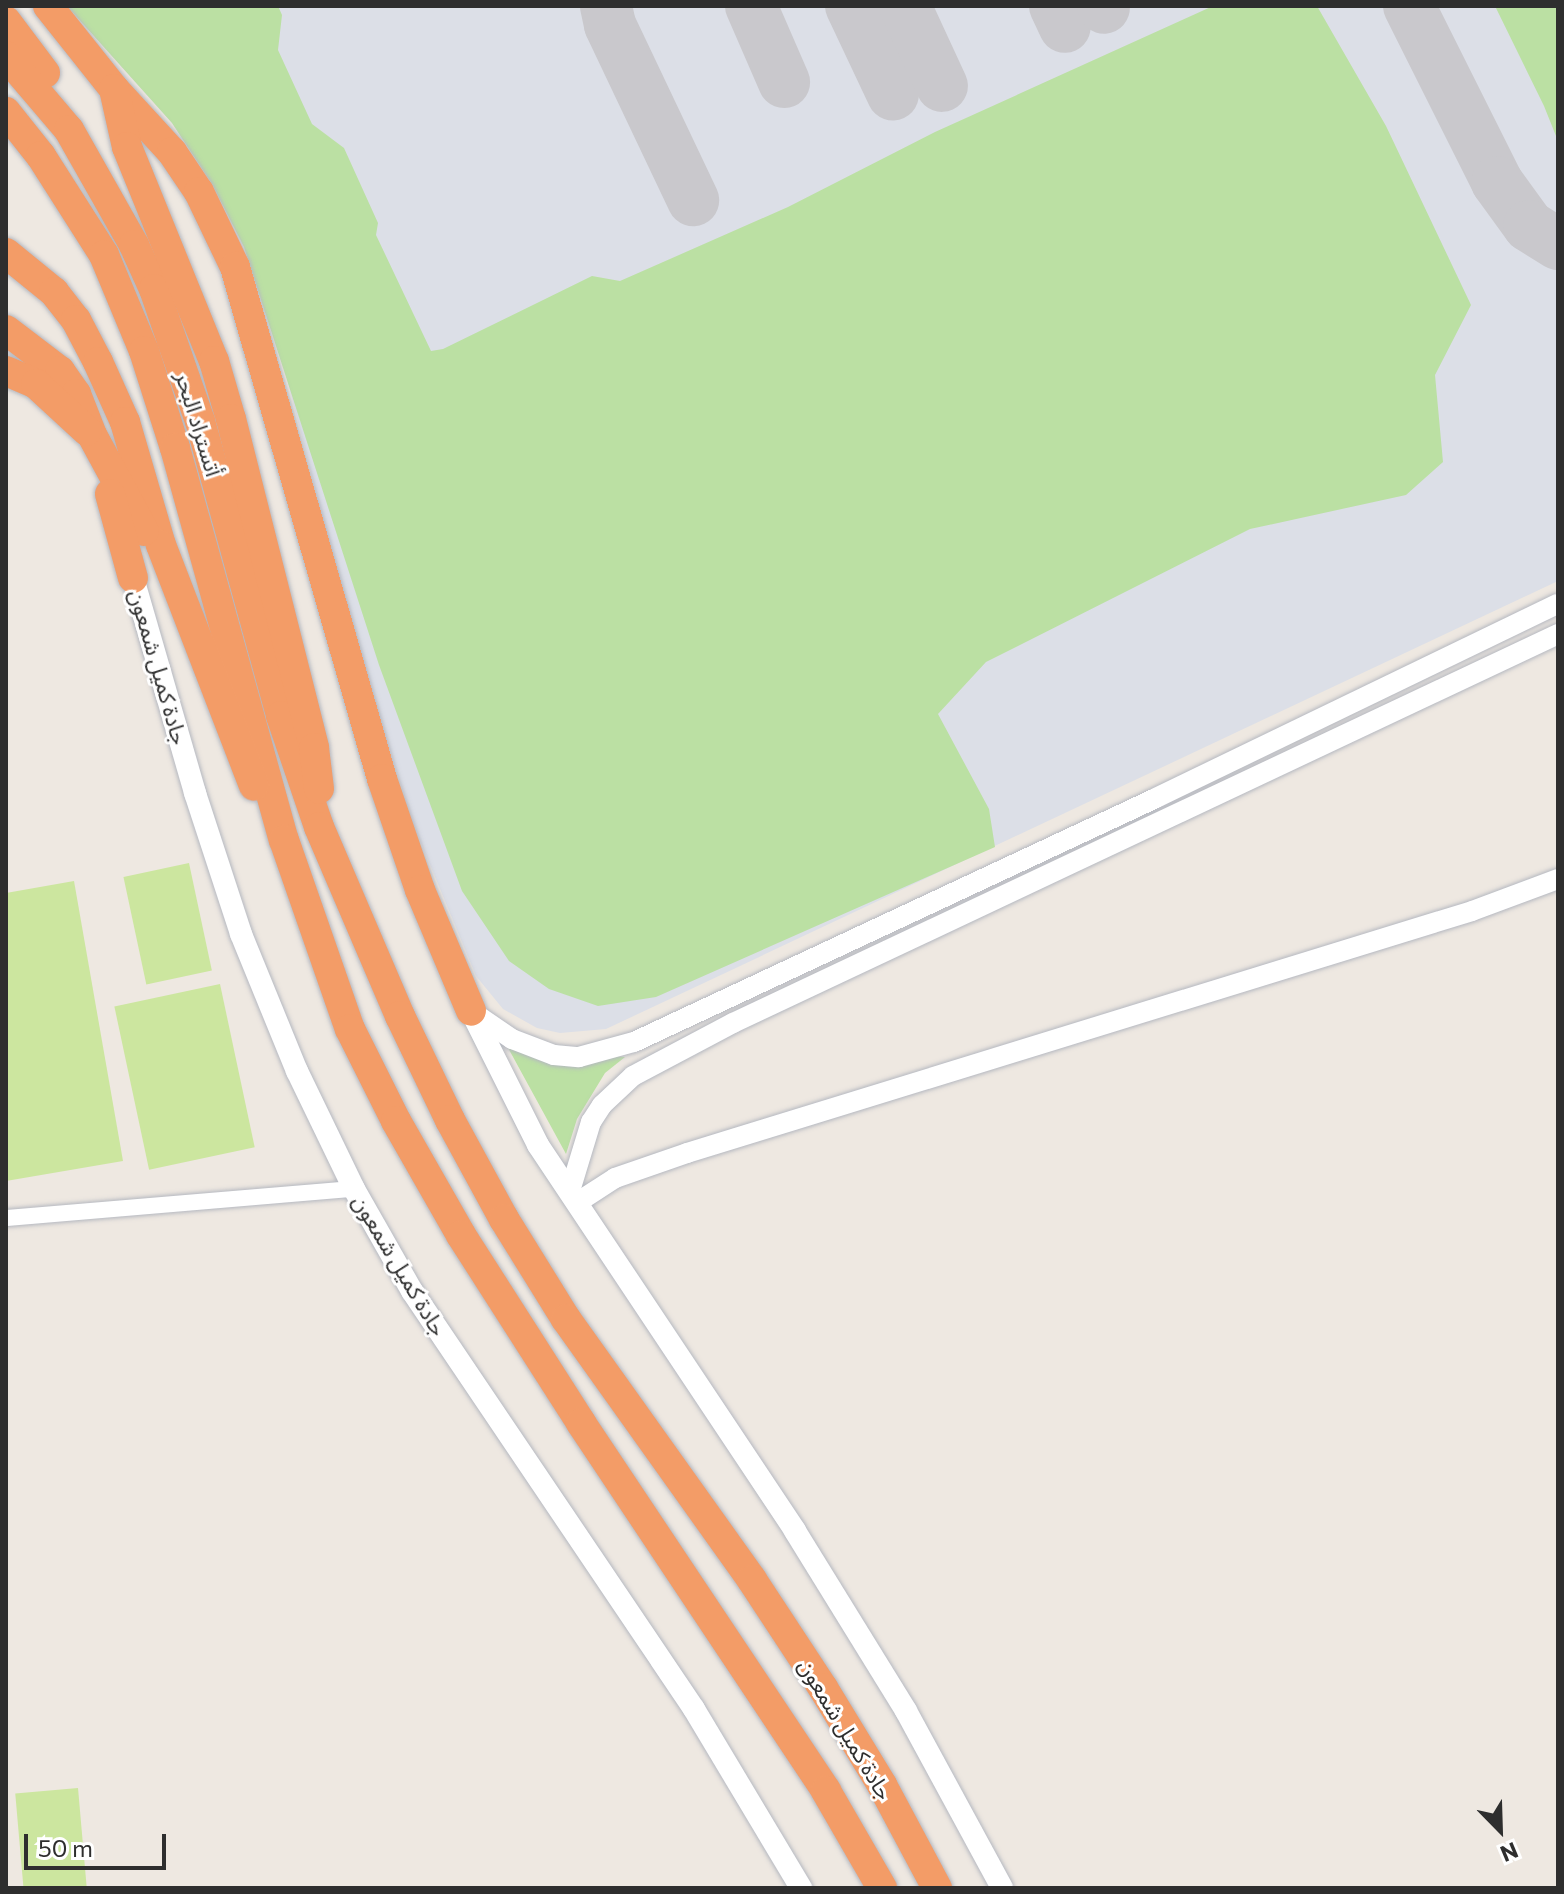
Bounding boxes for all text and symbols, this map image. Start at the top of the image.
street label: أتستراد البحر [171,369,227,479]
street label: جادة كميل شمعون [124,586,194,748]
street label: جادة كميل شمعون [347,1190,453,1340]
street label: جادة كميل شمعون [793,1654,899,1804]
north arrow [1460,1790,1540,1870]
scale bar [28,1818,170,1868]
text: 50 m [38,1833,93,1862]
text: N [1497,1837,1522,1868]

